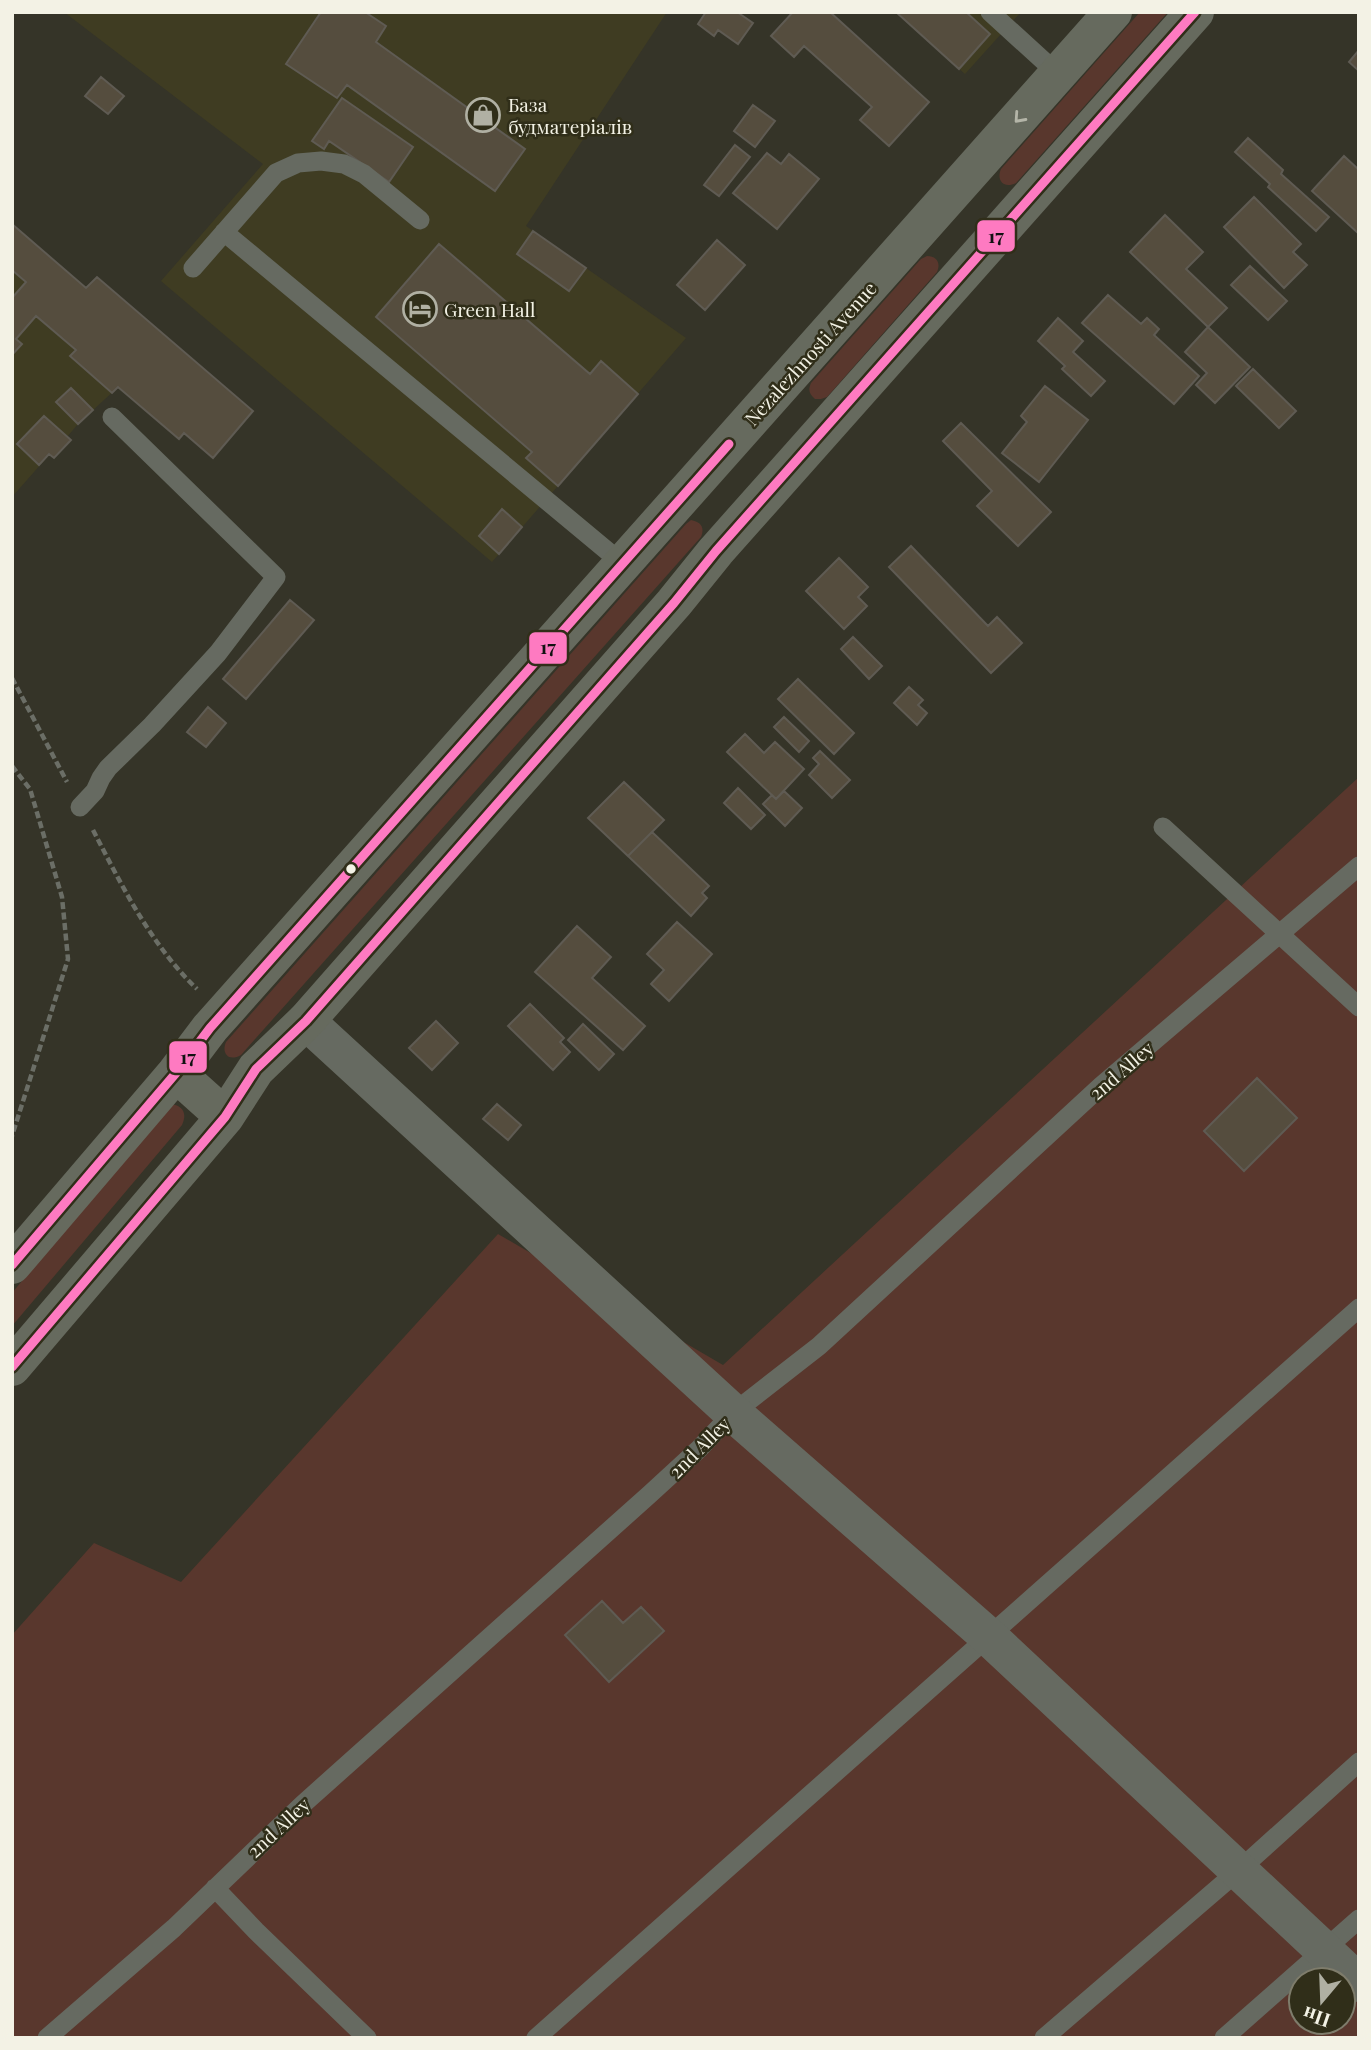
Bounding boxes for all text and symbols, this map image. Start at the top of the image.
place label: База будматеріалів [508,91,632,139]
shop icon: База будматеріалів [464,96,502,134]
one-way arrow [1015,110,1027,123]
line badge: 17 [976,219,1016,253]
text: 17 [988,222,1004,248]
street label: Nezalezhnosti Avenue [738,275,882,431]
hotel icon: Green Hall [401,290,439,328]
place label: Green Hall [444,296,536,322]
line badge: 17 [528,631,568,665]
text: 17 [540,633,556,659]
unlabelled marker [344,862,358,876]
street label: 2nd Alley [1083,1035,1159,1105]
line badge: 17 [168,1040,208,1074]
text: 17 [180,1043,196,1069]
street label: 2nd Alley [663,1410,736,1483]
street label: 2nd Alley [241,1791,315,1863]
north arrow [1287,1966,1357,2036]
text: Пн [1299,2001,1333,2035]

